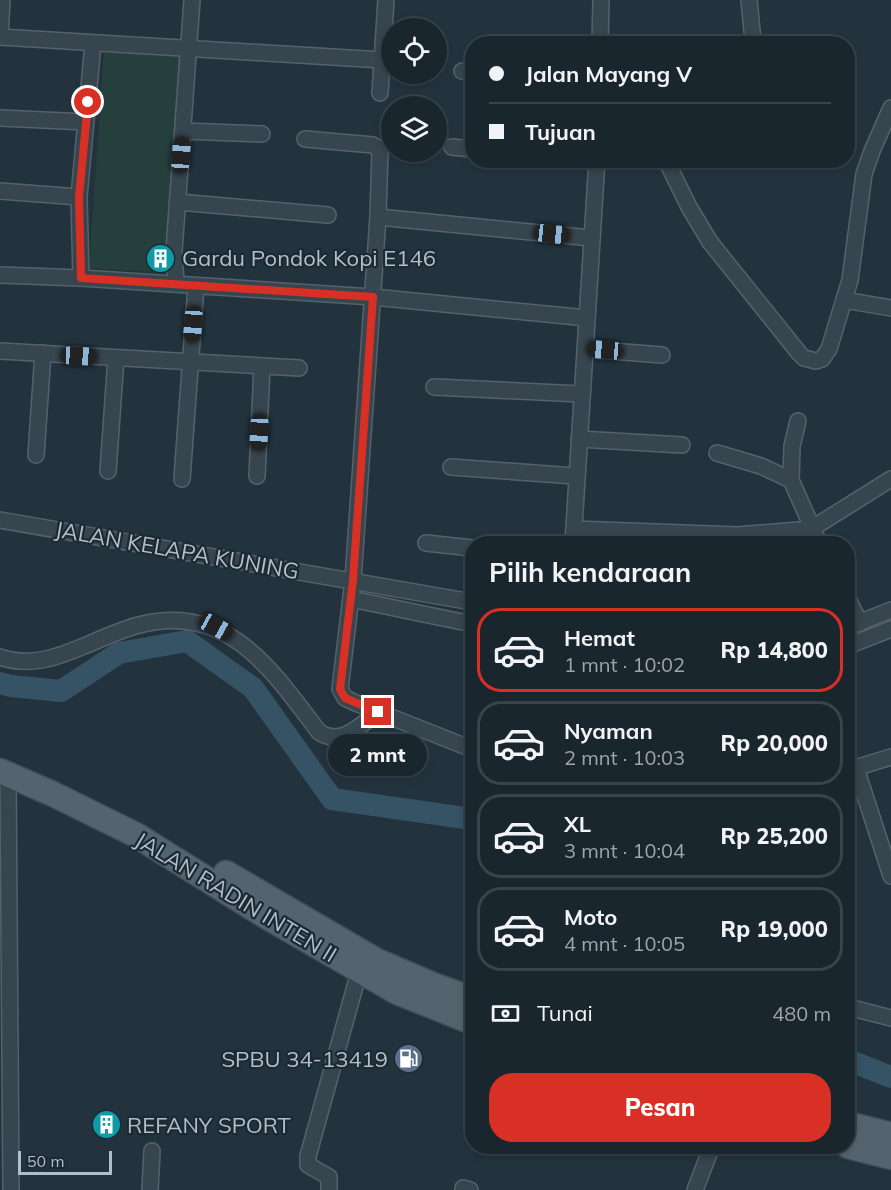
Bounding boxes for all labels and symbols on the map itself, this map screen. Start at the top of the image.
route start [74,88,101,115]
car [171,136,191,174]
car [533,223,571,245]
building icon: Gardu Pondok Kopi E146 [145,242,177,274]
place label: Gardu Pondok Kopi E146 [182,244,436,272]
car [183,305,203,343]
car [586,339,624,361]
car [61,346,97,366]
car [249,414,269,450]
street label: JALAN KELAPA KUNING [53,515,301,585]
car [196,610,236,644]
route end [364,698,391,725]
callout: 2 mnt [328,733,428,775]
street label: JALAN RADIN INTEN II [130,826,342,968]
fuel station icon: SPBU 34-13419 [393,1043,425,1075]
place label: SPBU 34-13419 [221,1045,388,1073]
building icon: REFANY SPORT [90,1109,122,1141]
place label: REFANY SPORT [127,1111,291,1139]
scale bar [18,1148,112,1176]

